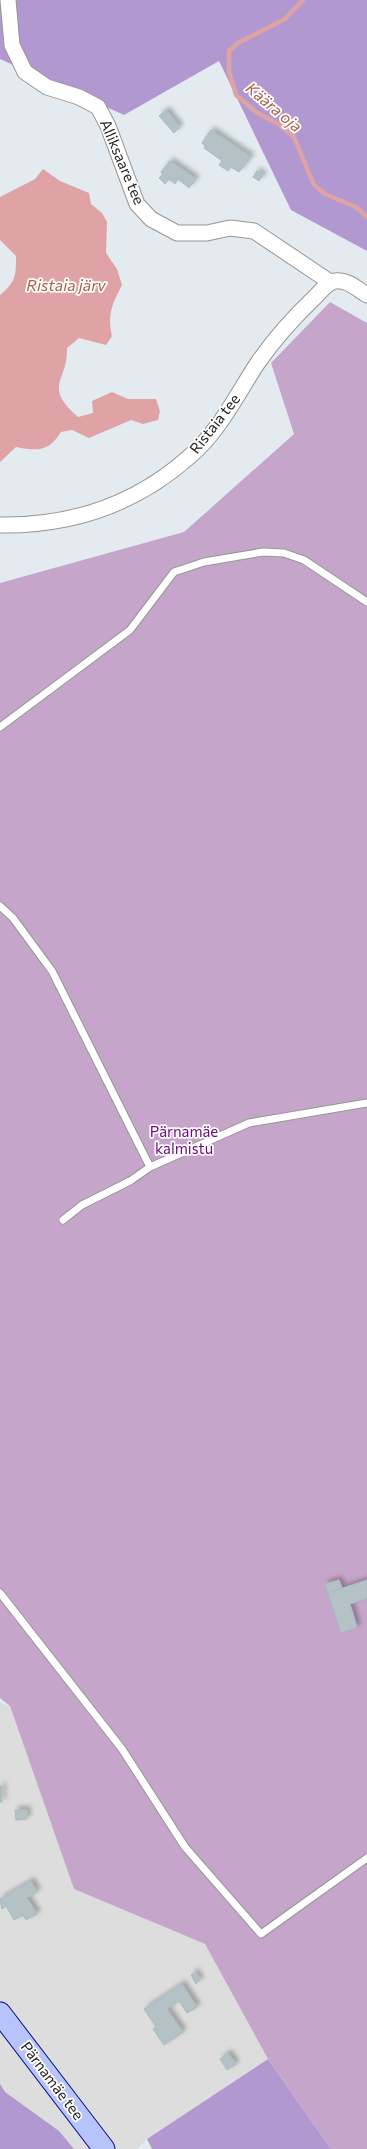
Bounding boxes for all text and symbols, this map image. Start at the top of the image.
water label: Käära oja [243,78,306,135]
street label: Alliksaare tee [97,116,149,207]
water label: Ristaia järv [26,275,107,294]
street label: Ristaia tee [185,390,243,457]
park label: Pärnamäe kalmistu [150,1122,218,1157]
street label: Pärnamäe tee [18,2038,88,2123]

